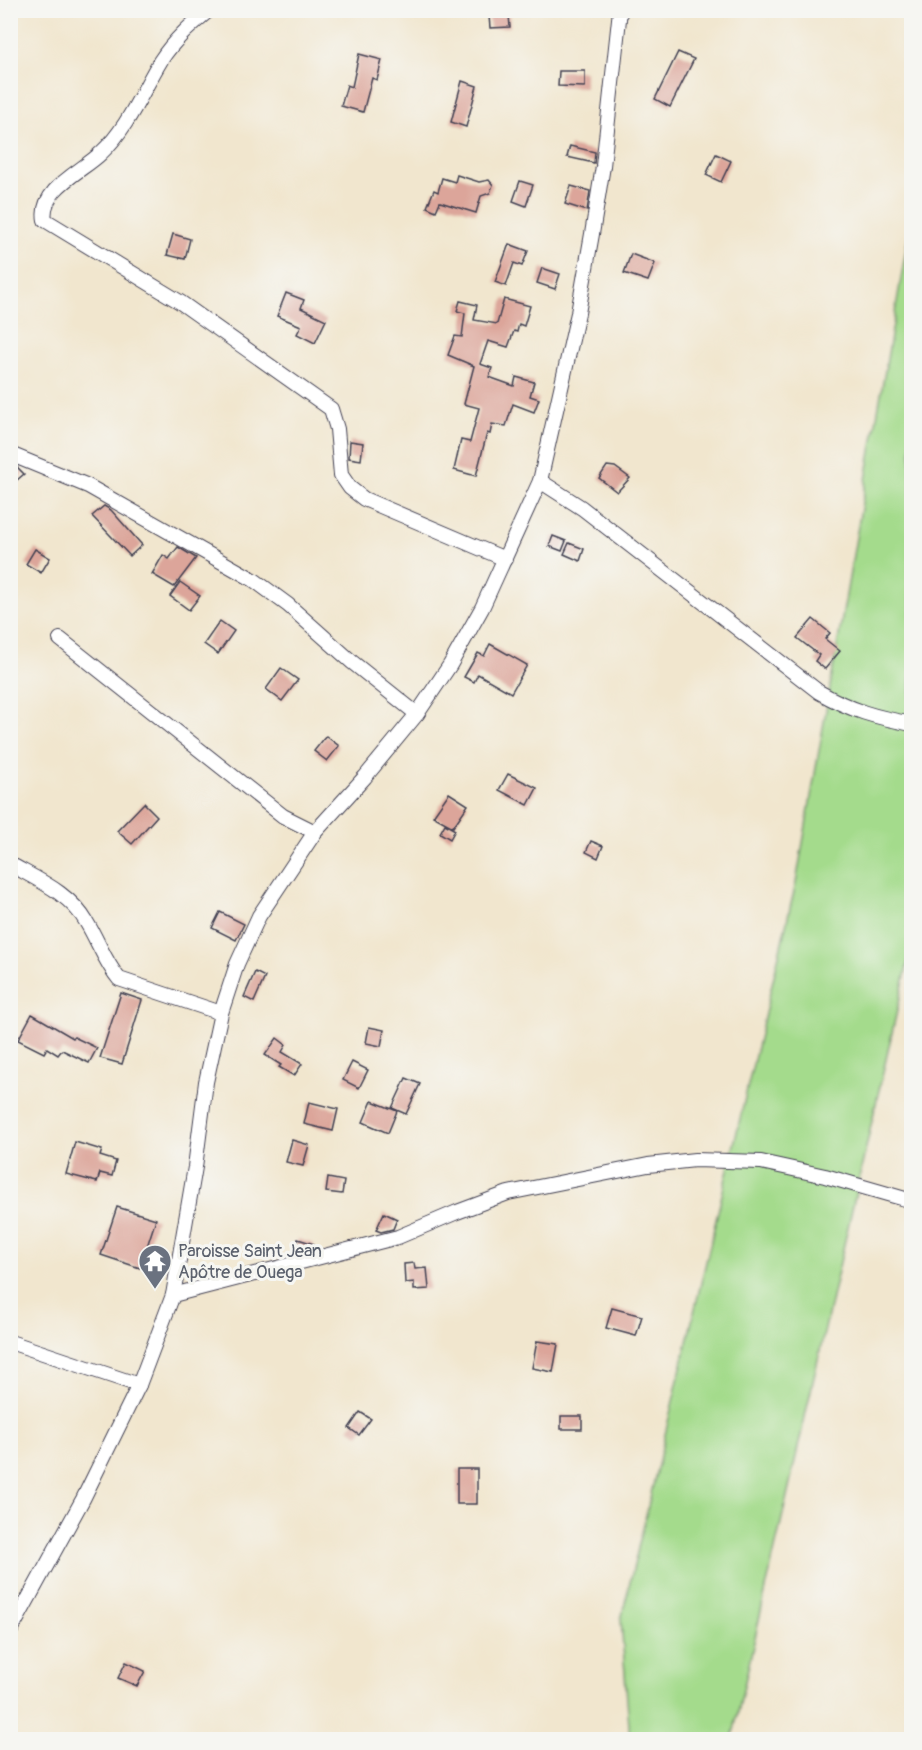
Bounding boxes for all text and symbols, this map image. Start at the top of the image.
place label: Paroisse Saint Jean Apôtre de Ouega [178,1240,322,1284]
temple icon: Paroisse Saint Jean Apôtre de Ouega [137,1243,173,1290]

